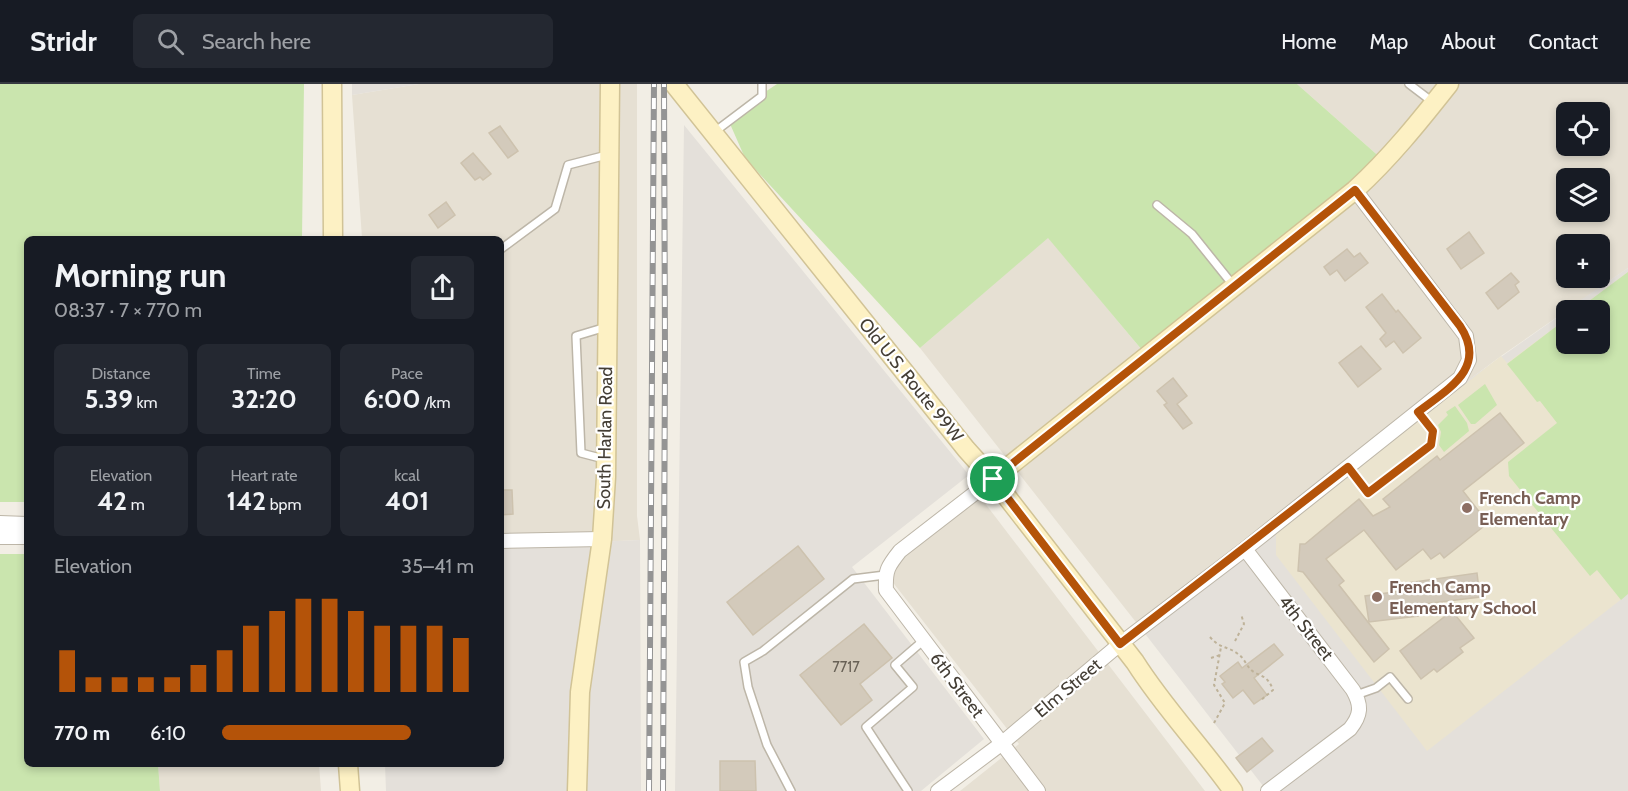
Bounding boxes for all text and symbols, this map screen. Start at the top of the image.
search box [133,14,553,68]
text: Stridr [30,24,97,58]
icon: search [154,25,187,58]
text: Search here [202,28,311,55]
text: Home [1281,29,1337,54]
text: Map [1370,29,1408,54]
text: About [1441,29,1495,54]
text: Contact [1528,29,1598,54]
map controls [1556,102,1610,354]
button: locate [1556,102,1610,156]
button: layers [1556,168,1610,222]
button: + [1556,234,1610,288]
text: Morning run [54,255,226,295]
button: share [411,256,474,319]
text: 08:37 · 7 × 770 m [54,298,202,322]
button: − [1556,300,1610,354]
street label: Old U.S. Route 99W [854,313,968,447]
text: Distance [92,364,150,383]
text: Time [247,364,281,383]
text: Pace [391,364,423,383]
street label: South Harlan Road [593,367,617,509]
text: 5.39 [84,383,133,415]
text: 32:20 [231,383,297,415]
text: 6:00 [363,383,421,415]
text: km [133,393,158,412]
text: /km [421,393,451,412]
pin [967,453,1018,504]
icon: arrive [976,462,1009,495]
text: Elevation [90,466,152,485]
text: Heart rate [231,466,297,485]
text: kcal [394,466,420,485]
text: 42 [97,485,127,517]
text: 142 [227,485,266,517]
text: 401 [385,485,429,517]
place label: French Camp Elementary [1479,487,1581,530]
text: m [127,495,145,514]
text: bpm [266,495,301,514]
marker: French Camp Elementary [1460,501,1474,515]
text: Elevation [54,554,132,578]
text: 35–41 m [401,554,474,578]
place label: French Camp Elementary School [1389,576,1537,619]
marker: French Camp Elementary School [1370,590,1384,604]
street label: 4th Street [1274,591,1338,665]
street label: 6th Street [925,648,989,722]
street label: Elm Street [1030,654,1106,722]
house number: 7717 [832,658,860,676]
text: 770 m [54,721,110,745]
text: 6:10 [150,721,186,745]

